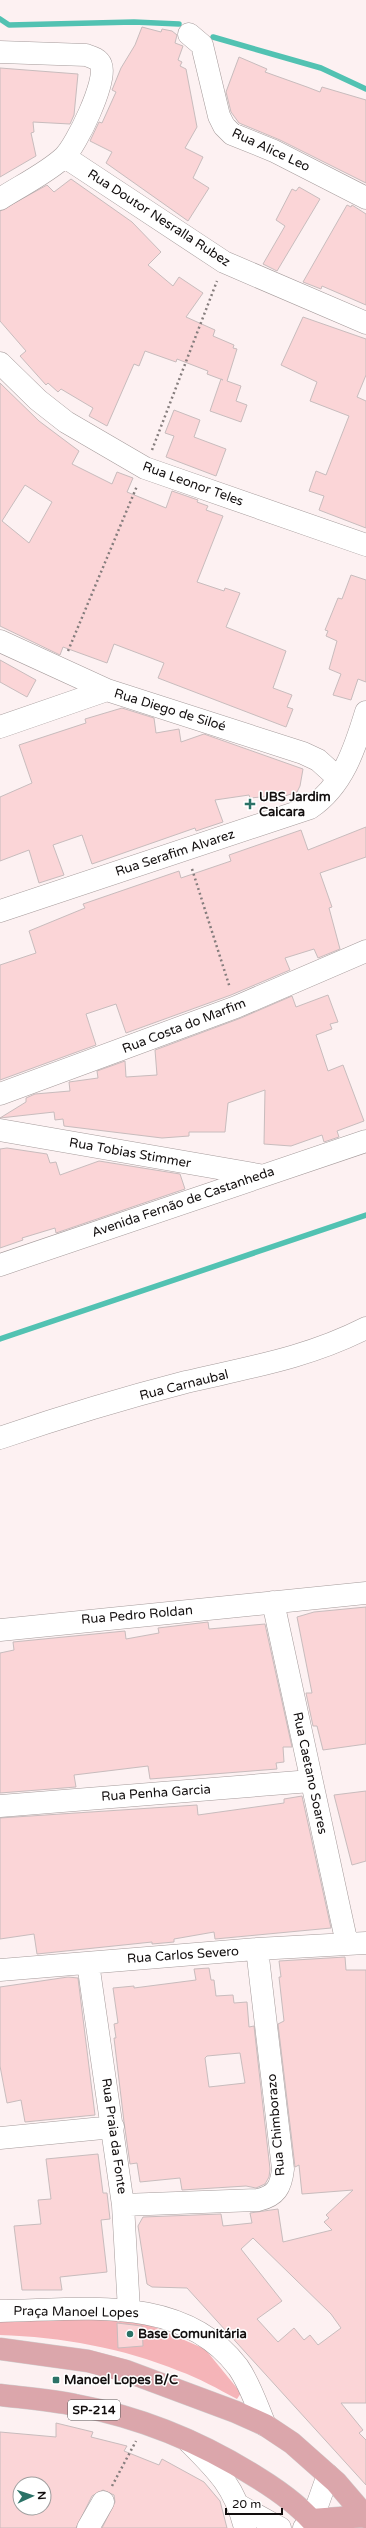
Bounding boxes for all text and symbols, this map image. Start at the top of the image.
street label: Rua Alice Leo [229,125,313,175]
street label: Rua Doutor Nesralla Rubez [85,166,233,270]
street label: Rua Leonor Teles [140,458,246,510]
street label: Rua Diego de Siloé [112,685,228,735]
place label: UBS Jardim Caicara [259,789,331,820]
marker: UBS Jardim Caicara [244,798,256,810]
street label: Rua Serafim Alvarez [113,826,237,880]
street label: Rua Costa do Marfim [120,995,248,1057]
street label: Rua Tobias Stimmer [68,1134,192,1172]
street label: Avenida Fernão de Castanheda [90,1163,276,1241]
street label: Rua Carnaubal [138,1366,230,1404]
street label: Rua Pedro Roldan [81,1602,193,1628]
street label: Rua Caetano Soares [289,1710,331,1836]
street label: Rua Penha Garcia [101,1781,211,1805]
street label: Rua Carlos Severo [127,1943,240,1967]
street label: Rua Chimborazo [264,2073,288,2177]
street label: Rua Praia da Fonte [98,2077,130,2195]
street label: Praça Manoel Lopes [13,2303,139,2321]
place label: Base Comunitária [138,2326,247,2342]
marker: Base Comunitária [125,2329,135,2339]
place label: Manoel Lopes B/C [64,2372,178,2388]
marker: Manoel Lopes B/C [51,2375,61,2385]
road number: SP-214 [68,2400,120,2420]
north arrow [12,2476,52,2516]
scale bar [226,2490,282,2516]
text: N [35,2491,48,2500]
text: 20 m [232,2497,261,2511]

